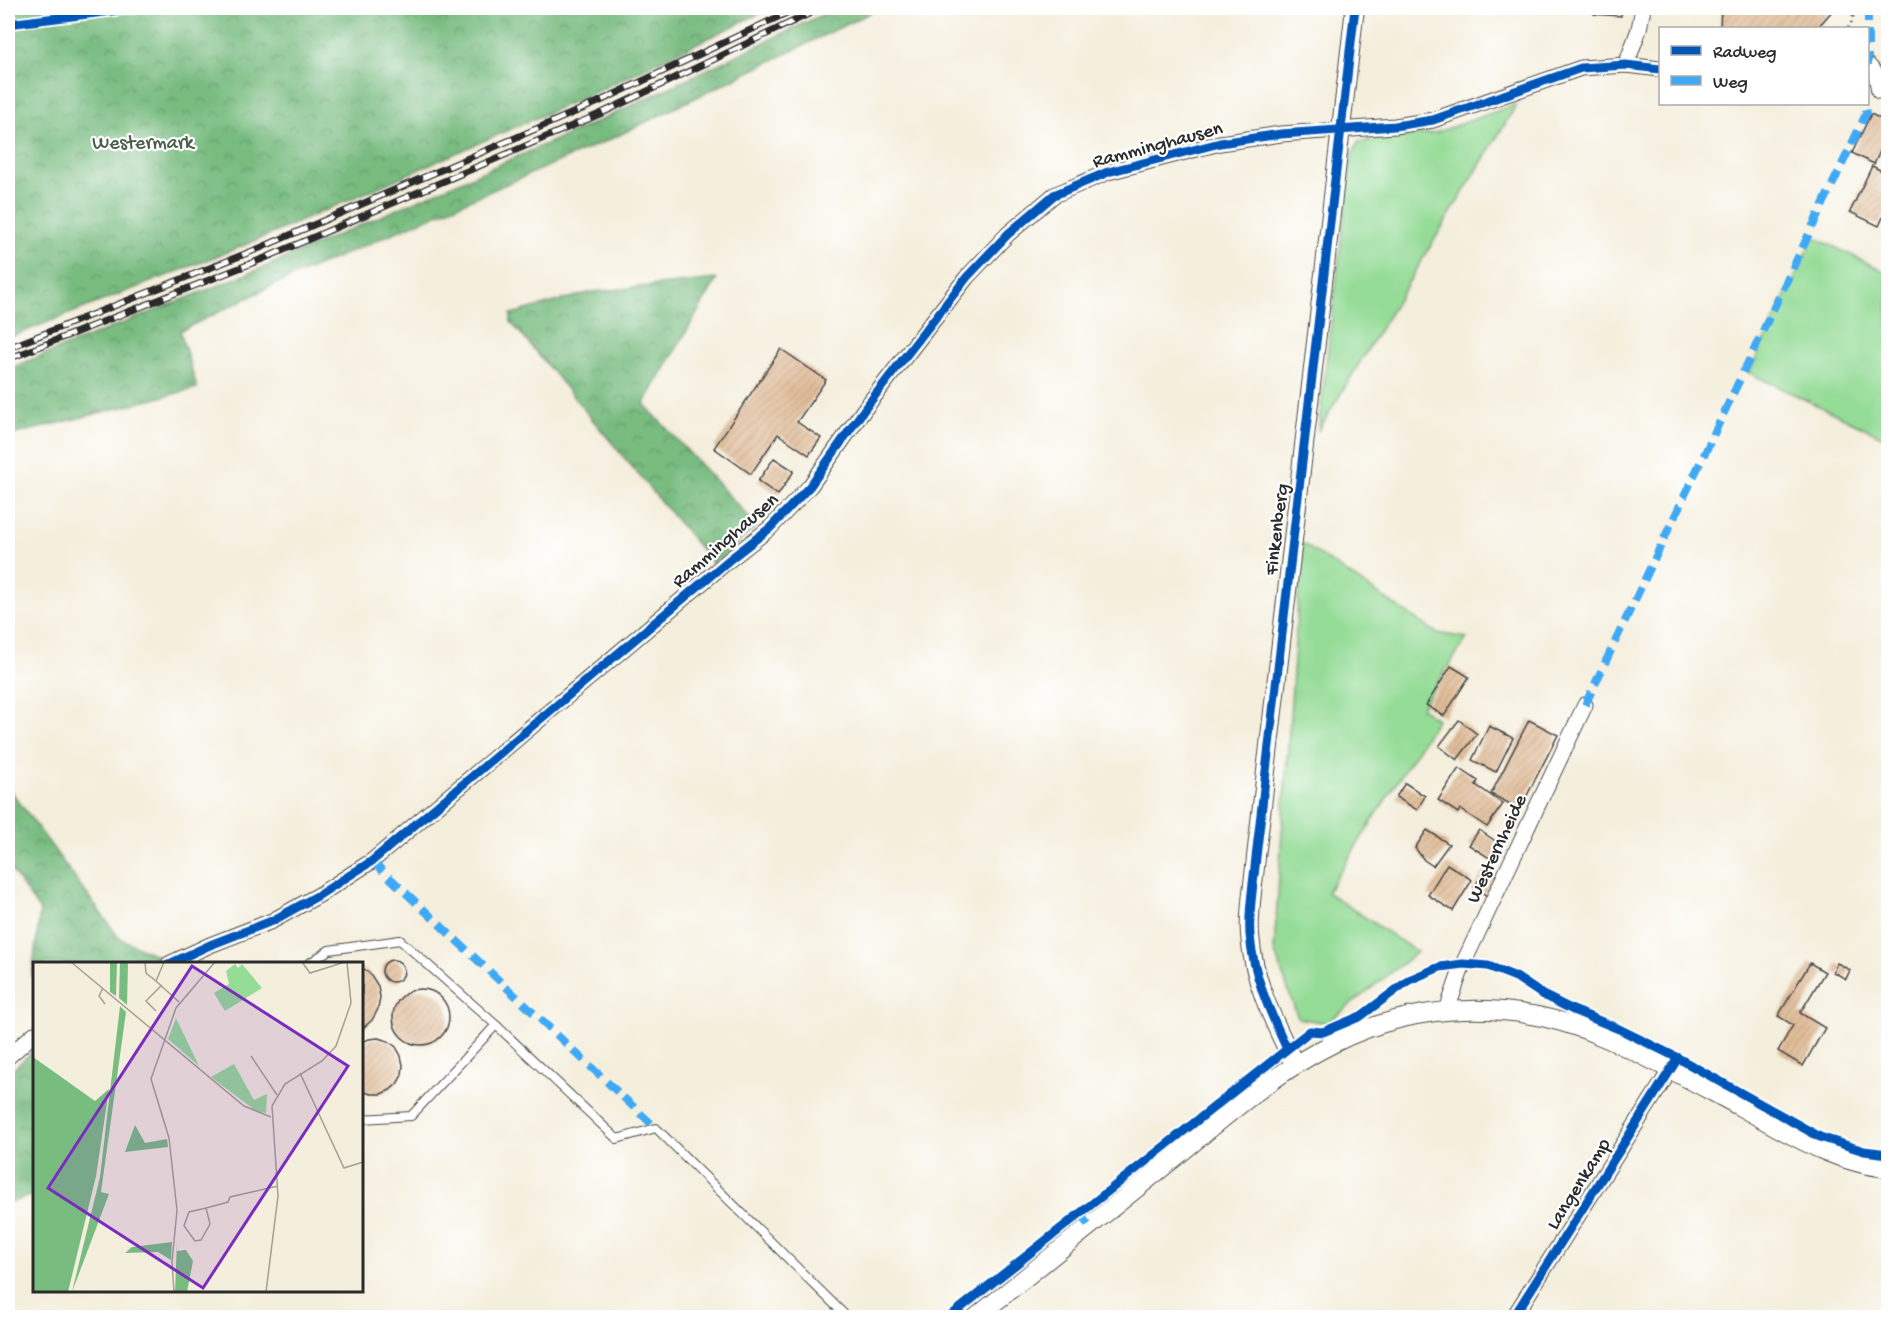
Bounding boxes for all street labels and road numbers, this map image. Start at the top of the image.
street label: Ramminghausen [1090,118,1226,175]
street label: Finkenberg [1261,482,1296,578]
street label: Ramminghausen [668,489,785,594]
street label: Westernheide [1463,791,1534,907]
street label: Langenkamp [1543,1135,1617,1235]

